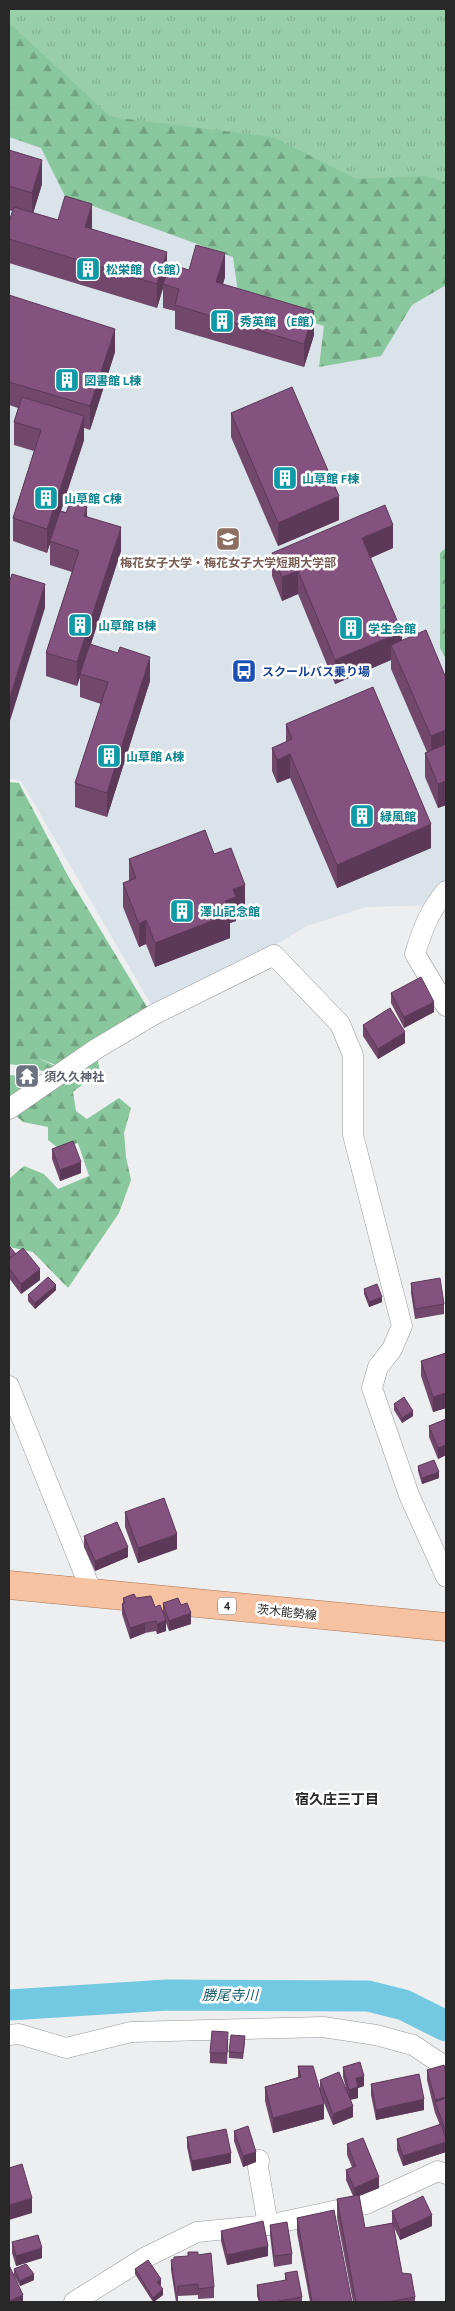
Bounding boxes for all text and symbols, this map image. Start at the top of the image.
building icon: 松栄館 （S館） [75,256,101,282]
place label: 松栄館 （S館） [106,262,187,277]
building icon: 秀英館 （E館） [209,308,235,334]
place label: 秀英館 （E館） [240,314,321,329]
building icon: 図書館 L棟 [54,367,80,393]
place label: 図書館 L棟 [84,373,141,388]
building icon: 山草館 F棟 [272,465,298,491]
place label: 山草館 F棟 [302,471,359,486]
building icon: 山草館 C棟 [33,485,59,511]
place label: 山草館 C棟 [64,491,122,506]
school or university icon: 梅花女子大学・梅花女子大学短期大学部 [215,526,241,552]
place label: 梅花女子大学・梅花女子大学短期大学部 [120,555,336,570]
building icon: 山草館 B棟 [67,612,93,638]
building icon: 学生会館 [338,615,364,641]
place label: 山草館 B棟 [98,618,156,633]
place label: 学生会館 [368,621,416,636]
bus stop icon: スクールバス乗り場 [231,658,257,684]
place label: スクールバス乗り場 [262,664,370,679]
building icon: 山草館 A棟 [96,743,122,769]
place label: 山草館 A棟 [126,749,184,764]
building icon: 緑風館 [349,803,375,829]
place label: 緑風館 [380,809,416,824]
building icon: 澤山記念館 [169,898,195,924]
place label: 澤山記念館 [200,904,260,919]
temple icon: 須久久神社 [14,1063,40,1089]
place label: 須久久神社 [44,1069,104,1084]
road number: 4 [218,1598,236,1614]
street label: 茨木能勢線 [256,1601,318,1623]
district label: 宿久庄三丁目 [295,1790,379,1808]
water label: 勝尾寺川 [202,1986,260,2004]

